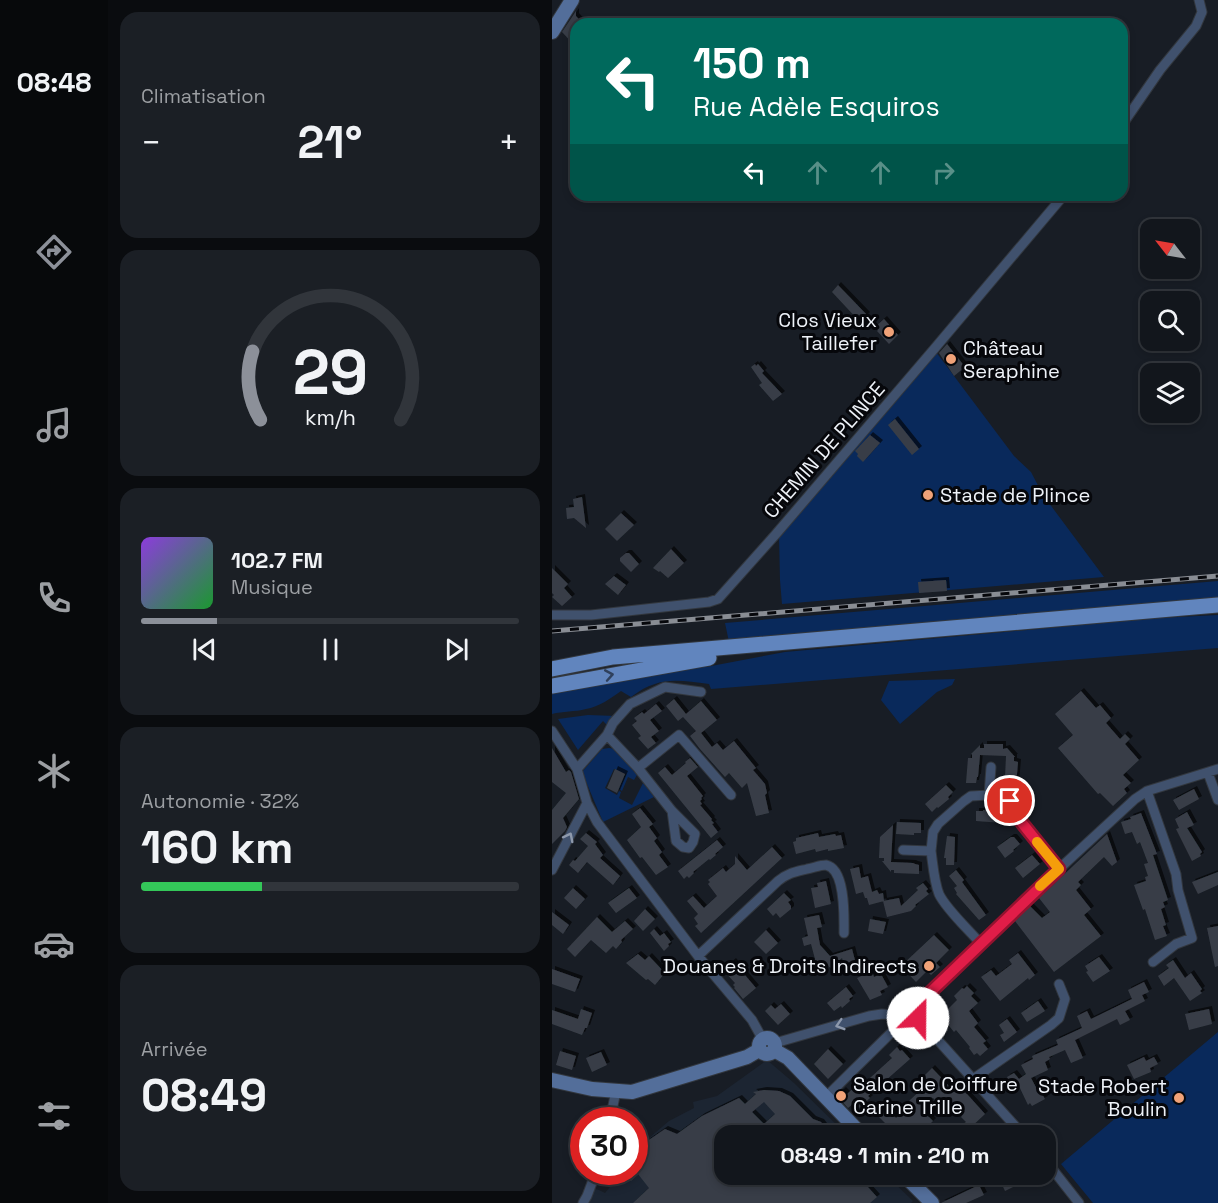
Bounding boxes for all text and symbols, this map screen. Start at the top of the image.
text: 150 m [693,37,811,90]
icon: left [594,42,672,120]
text: 08:48 [16,65,92,100]
text: Climatisation [141,83,266,109]
text: Rue Adèle Esquiros [693,89,940,124]
text: 21° [298,114,362,171]
text: − [141,122,161,164]
text: + [499,122,519,164]
icon: left [738,156,771,189]
icon: ahead [801,156,834,189]
icon: ahead [864,156,897,189]
icon: right [927,156,960,189]
north arrow [1140,219,1200,279]
map controls [1140,219,1200,423]
icon: directions [33,231,75,273]
button: search [1140,291,1200,351]
place label: Clos Vieux Taillefer [778,307,877,356]
marker: Clos Vieux Taillefer [882,325,896,339]
text: 29 [292,333,368,412]
place label: Château Seraphine [963,335,1060,384]
marker: Château Seraphine [944,352,958,366]
button: layers [1140,363,1200,423]
street label: CHEMIN DE PLINCE [758,376,890,524]
icon: music [33,404,75,446]
text: km/h [304,405,356,432]
place label: Stade de Plince [940,482,1090,508]
marker: Stade de Plince [921,488,935,502]
text: 102.7 FM [231,546,323,574]
text: Musique [231,574,313,600]
icon: phone [33,577,75,619]
icon: previous [188,633,221,666]
icon: pause [314,633,347,666]
icon: next [440,633,473,666]
one-way arrow [604,669,614,682]
icon: climate [33,750,75,792]
pin [984,775,1035,826]
icon: arrive [993,784,1026,817]
text: Autonomie · 32% [141,788,299,814]
text: 160 km [141,819,294,876]
one-way arrow [562,832,573,843]
icon: car [33,923,75,965]
place label: Douanes & Droits Indirects [663,953,917,979]
marker: Douanes & Droits Indirects [922,959,936,973]
position arrow [886,986,950,1050]
one-way arrow [835,1018,845,1030]
text: Arrivée [141,1036,208,1062]
text: 08:49 [141,1067,267,1124]
place label: Salon de Coiffure Carine Trille [853,1071,1018,1120]
place label: Stade Robert Boulin [1038,1073,1167,1122]
marker: Salon de Coiffure Carine Trille [834,1089,848,1103]
marker: Stade Robert Boulin [1172,1091,1186,1105]
icon: filters [33,1095,75,1137]
speed limit sign: 30 [570,1107,648,1185]
text: 08:49 · 1 min · 210 m [781,1141,989,1169]

